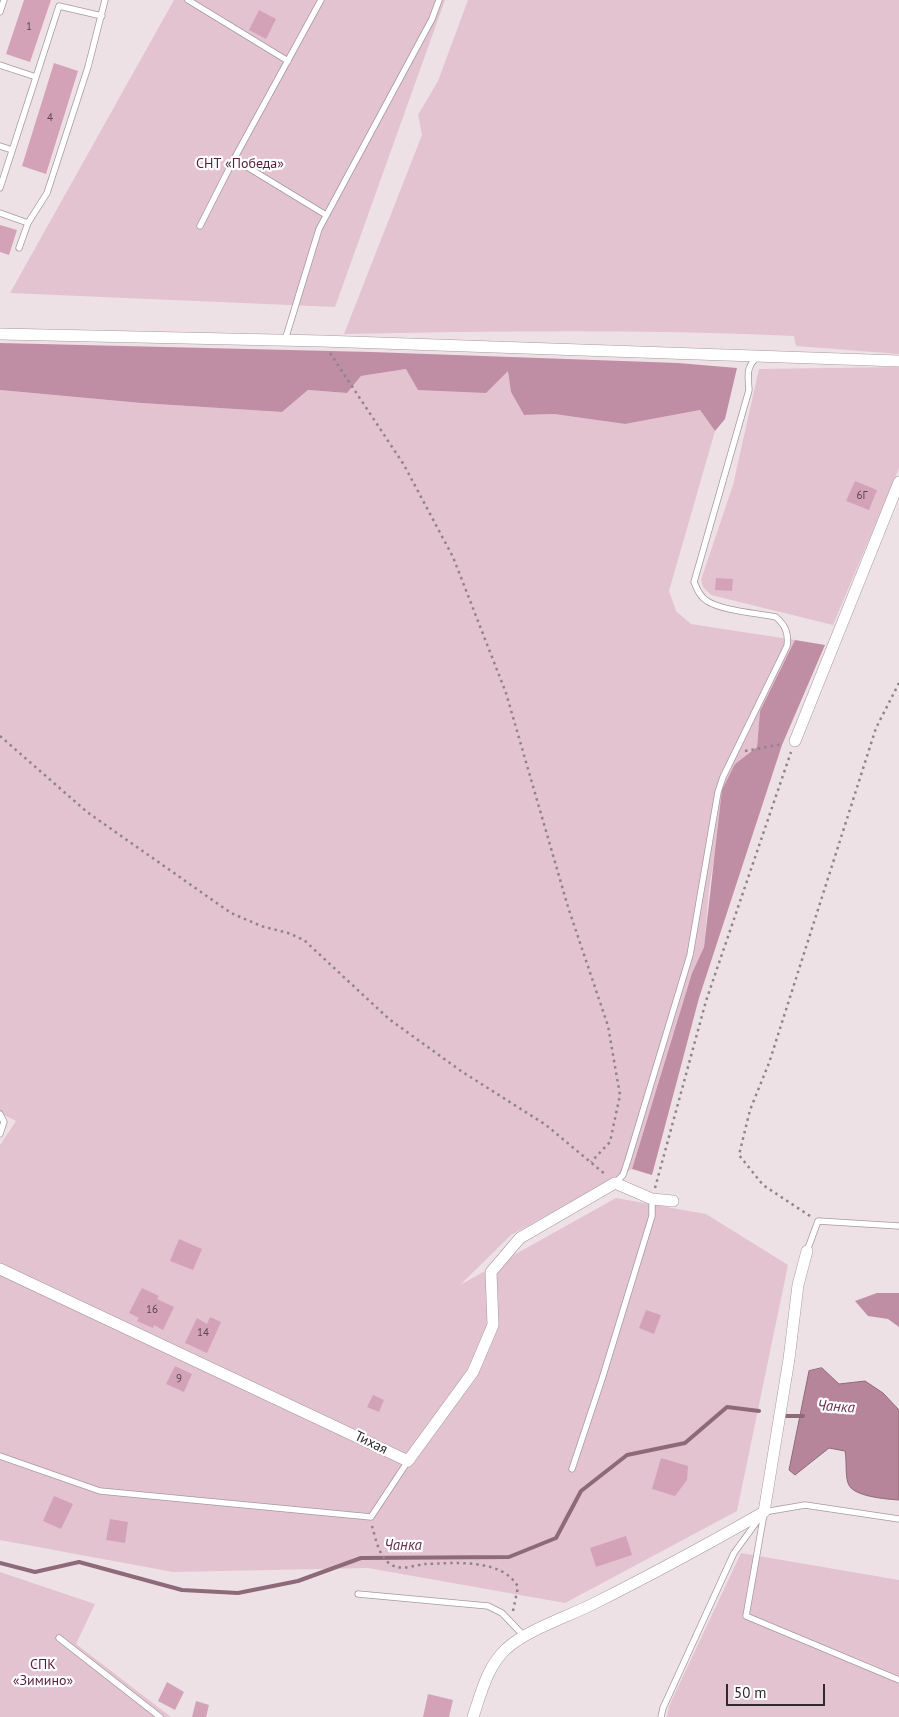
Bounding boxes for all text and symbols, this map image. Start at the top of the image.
house number: 1 [26,20,32,34]
house number: 4 [47,111,53,125]
park label: СНТ «Победа» [196,156,284,172]
house number: 6Г [857,489,867,503]
house number: 16 [146,1303,158,1317]
house number: 14 [197,1326,209,1340]
house number: 9 [176,1372,182,1386]
water label: Чанка [817,1397,855,1417]
street label: Тихая [352,1428,390,1458]
water label: Чанка [384,1537,422,1555]
park label: СПК «Зимино» [13,1657,73,1690]
scale bar [729,1674,828,1706]
text: 50 m [734,1683,767,1702]

